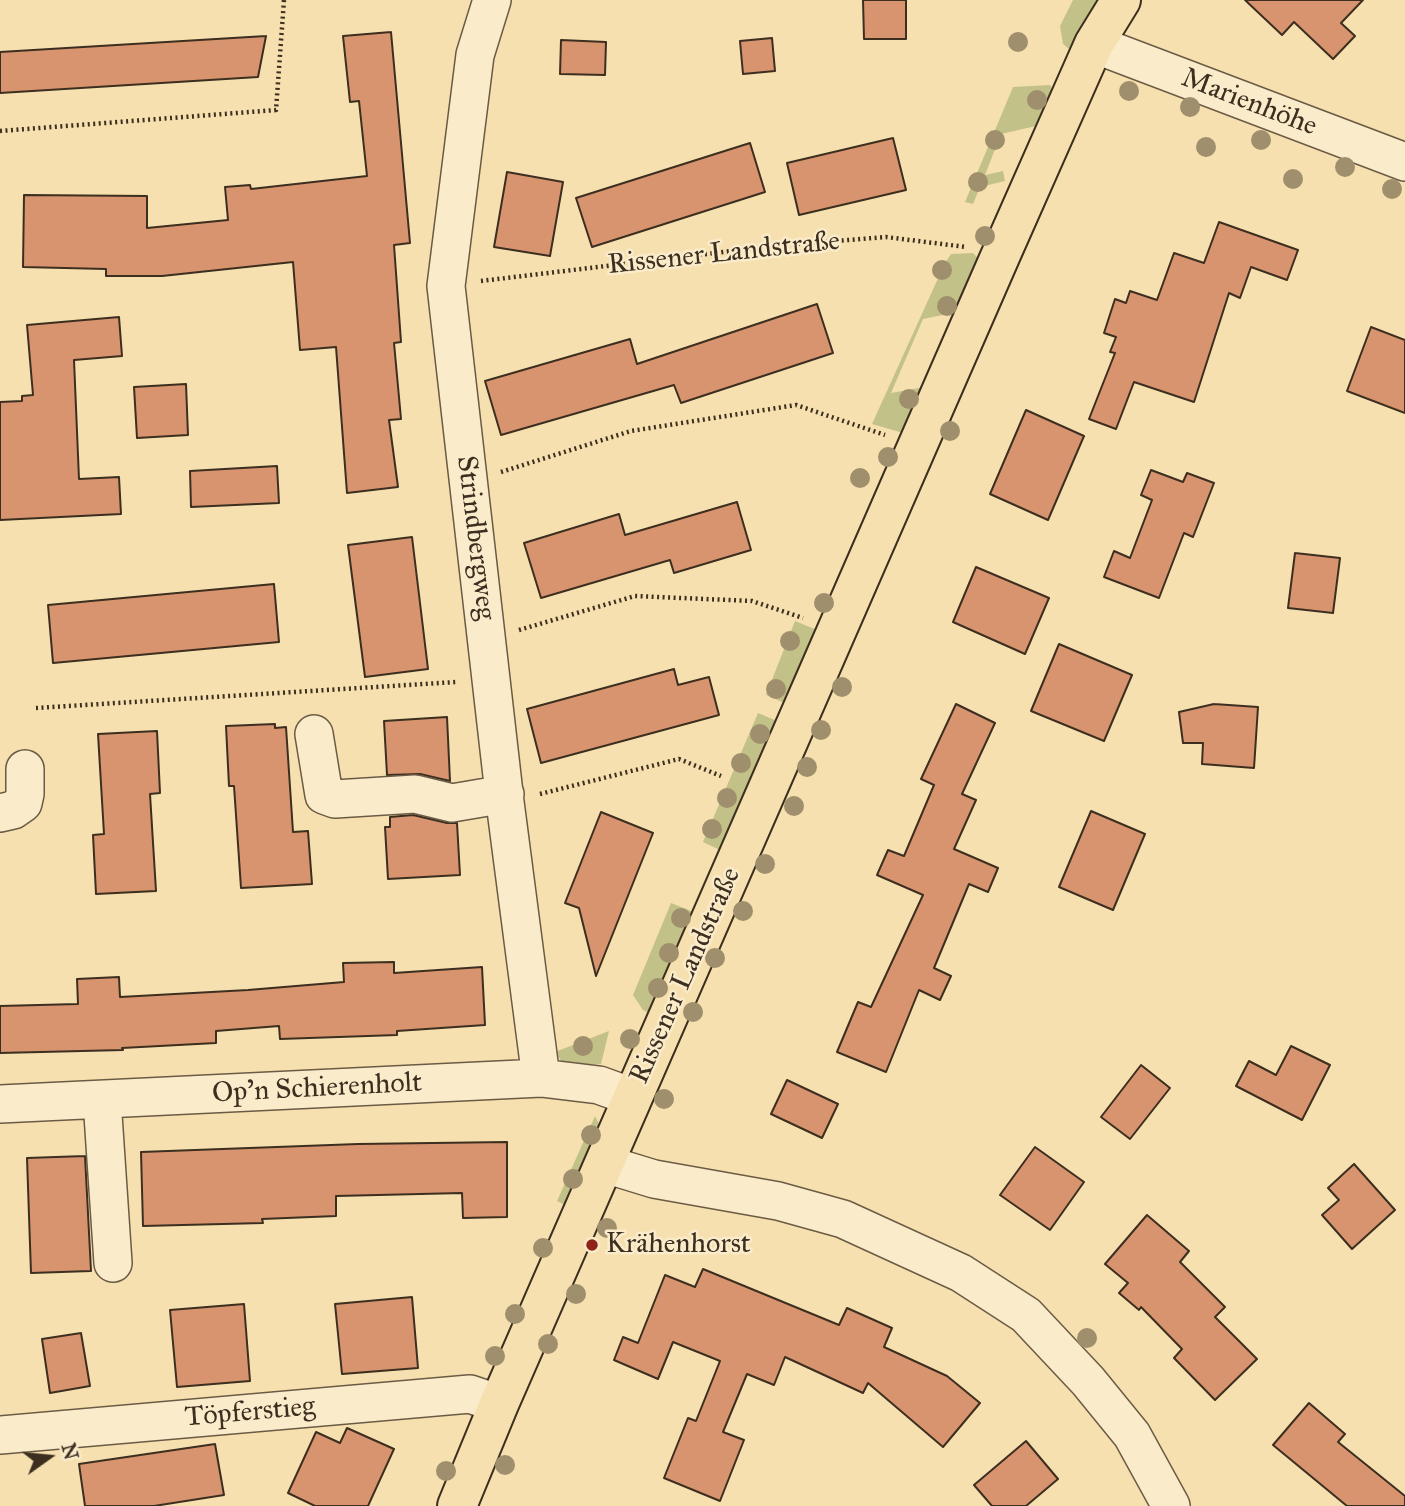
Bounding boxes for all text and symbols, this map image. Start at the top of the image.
street label: Marienhöhe [1177,62,1321,144]
street label: Rissener Landstraße [606,225,842,283]
street label: Strindbergweg [448,454,502,622]
street label: Rissener Landstraße [623,863,749,1089]
street label: Op'n Schierenholt [211,1067,423,1111]
place label: Krähenhorst [606,1228,751,1262]
marker: Krähenhorst [584,1237,600,1253]
street label: Töpferstieg [183,1391,317,1435]
north arrow [14,1422,84,1492]
text: N [57,1441,83,1462]

